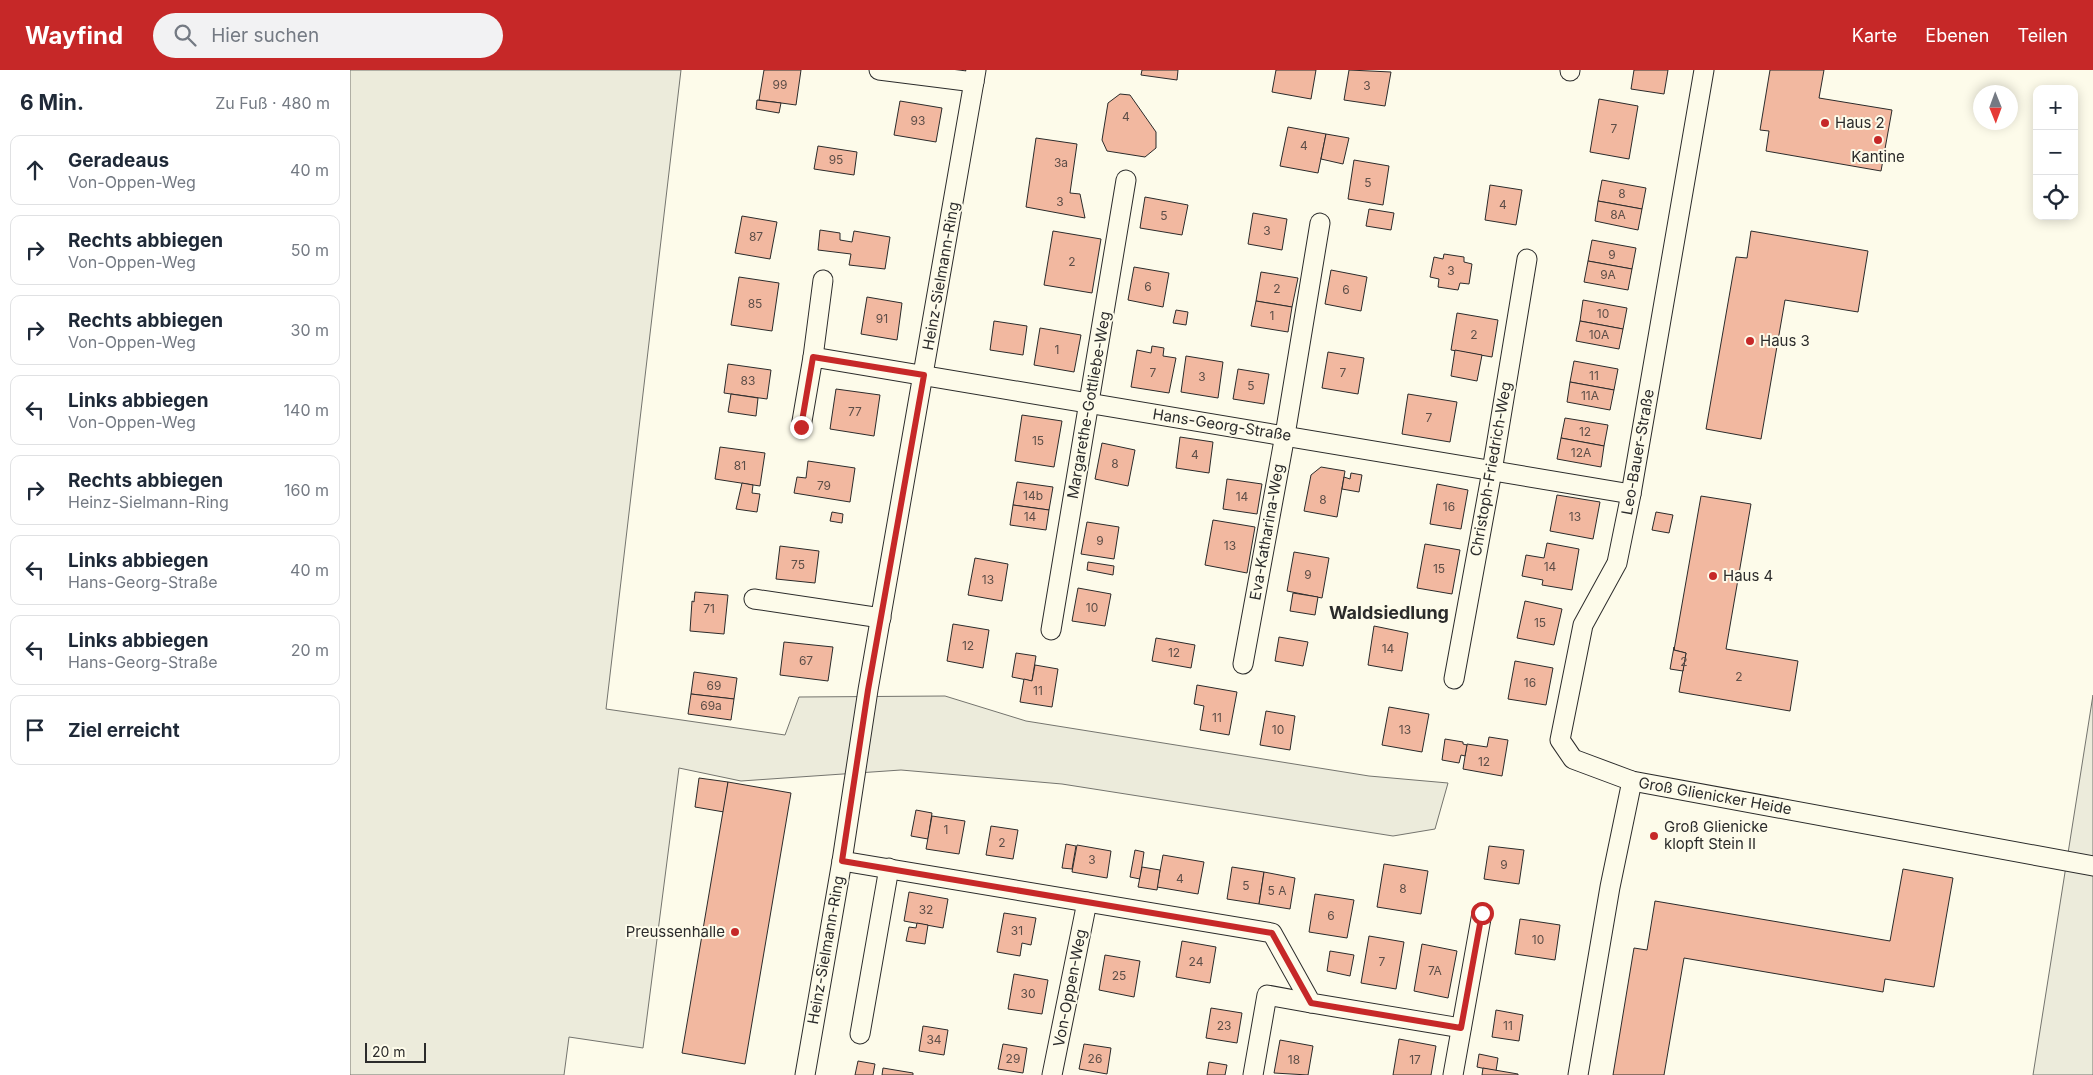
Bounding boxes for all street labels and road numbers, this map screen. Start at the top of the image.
street label: Heinz-Sielmann-Ring [918,200,963,352]
street label: Margarethe-Gottliebe-Weg [1063,310,1114,500]
street label: Christoph-Friedrich-Weg [1466,380,1515,558]
street label: Leo-Bauer-Straße [1617,387,1658,516]
street label: Hans-Georg-Straße [1151,404,1293,445]
street label: Eva-Katharina-Weg [1245,462,1288,602]
street label: Groß Glienicker Heide [1637,773,1793,818]
street label: Heinz-Sielmann-Ring [803,874,848,1026]
street label: Von-Oppen-Weg [1049,927,1090,1049]

